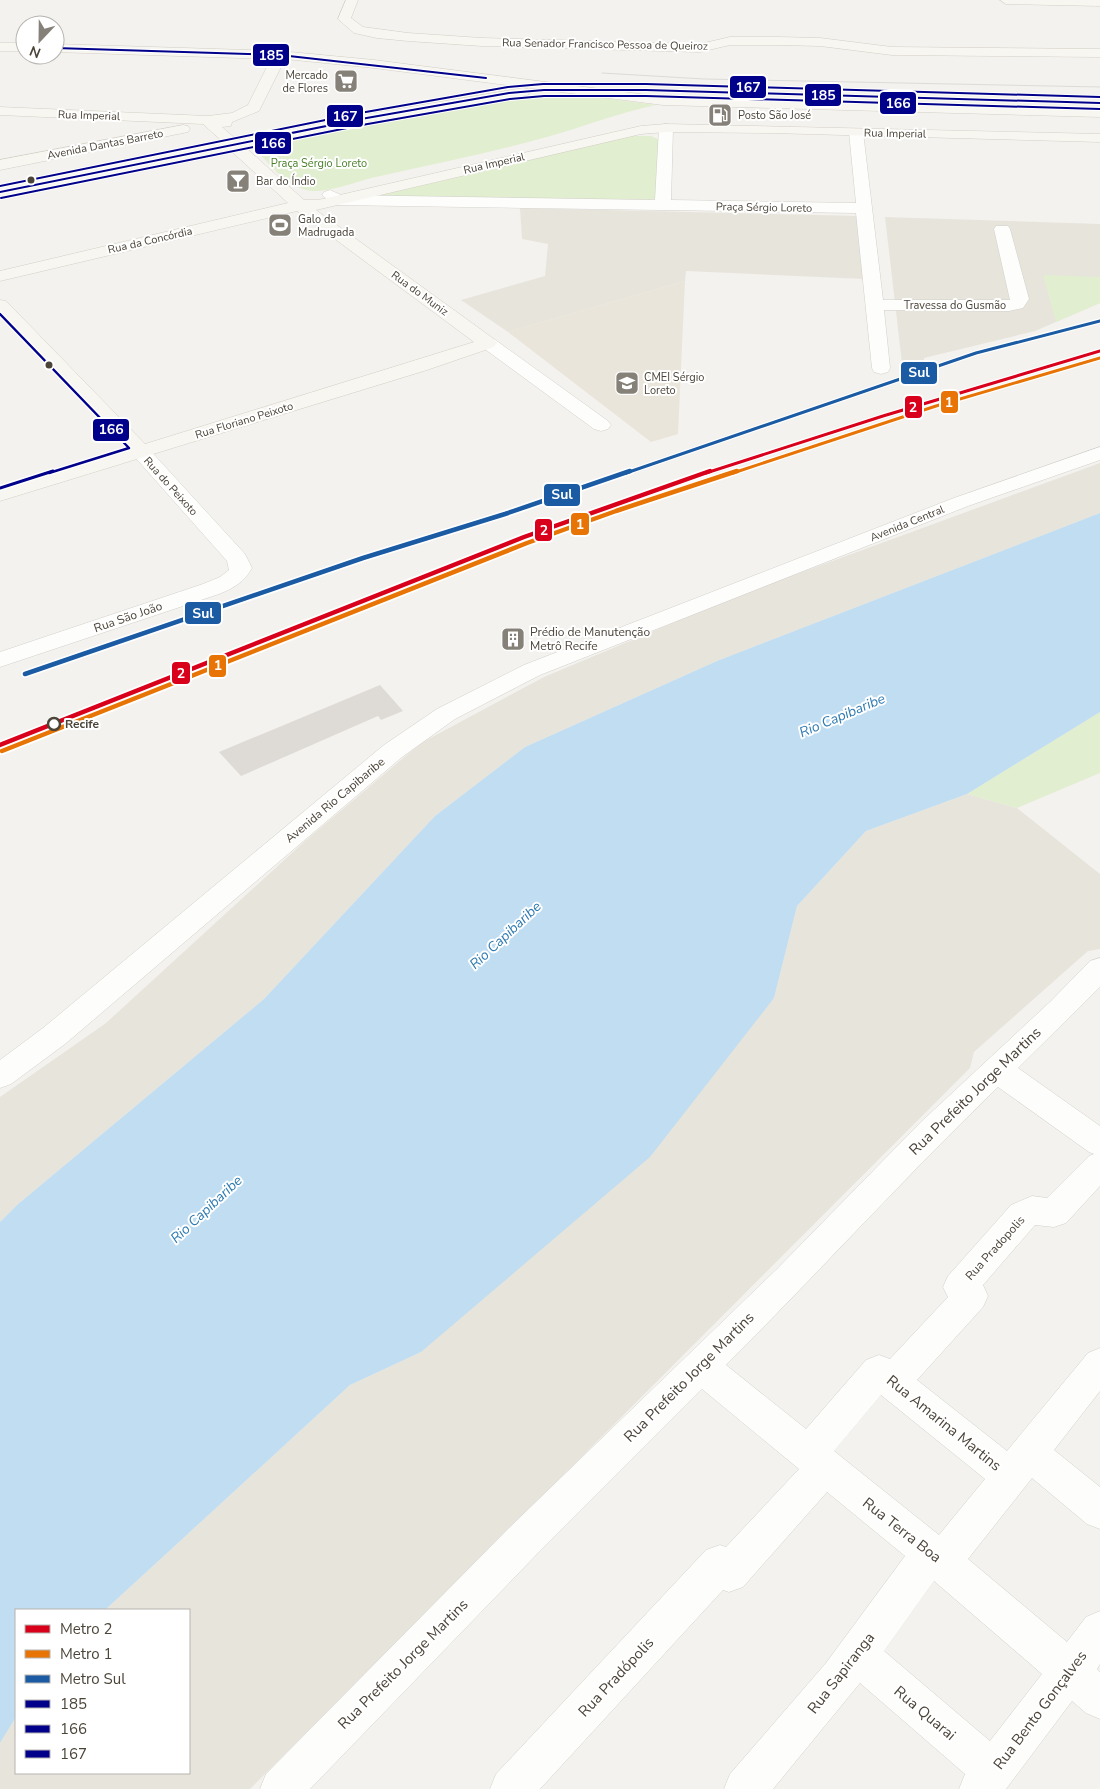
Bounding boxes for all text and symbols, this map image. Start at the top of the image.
north arrow [15,15,65,65]
street label: Rua Senador Francisco Pessoa de Queiroz [502,35,708,54]
text: N [27,41,44,62]
line badge: 185 [252,43,290,67]
text: 185 [258,46,284,65]
place label: Mercado de Flores [283,68,328,96]
supermarket icon: Mercado de Flores [333,68,359,94]
line badge: 167 [729,75,767,99]
text: 167 [735,78,761,97]
line badge: 185 [804,83,842,107]
text: 185 [810,86,836,105]
line badge: 166 [879,91,917,115]
text: 166 [885,94,911,113]
fuel station icon: Posto São José [707,102,733,128]
line badge: 167 [326,104,364,128]
street label: Rua Imperial [58,107,121,124]
text: 167 [332,107,358,126]
place label: Posto São José [738,108,811,123]
street label: Rua Imperial [864,125,927,142]
street label: Avenida Dantas Barreto [46,126,164,163]
line badge: 166 [254,131,292,155]
text: 166 [260,134,286,153]
street label: Rua Imperial [462,149,527,178]
park label: Praça Sérgio Loreto [271,156,367,171]
bar icon: Bar do Índio [225,168,251,194]
place label: Bar do Índio [256,173,316,189]
unlabelled marker [26,175,36,185]
street label: Praça Sérgio Loreto [716,199,812,216]
sports icon: Galo da Madrugada [267,212,293,238]
place label: Galo da Madrugada [298,212,354,240]
street label: Rua da Concórdia [106,223,194,258]
street label: Rua do Muniz [388,268,451,319]
street label: Travessa do Gusmão [904,298,1006,313]
unlabelled marker [44,360,54,370]
line badge: Sul [900,361,938,385]
text: Sul [908,363,930,382]
school or university icon: CMEI Sérgio Loreto [614,370,640,396]
place label: CMEI Sérgio Loreto [644,370,704,398]
line badge: 1 [940,390,959,414]
text: 1 [945,393,953,412]
line badge: 2 [904,395,923,419]
street label: Rua Floriano Peixoto [193,398,295,443]
text: 2 [909,398,917,417]
line badge: 166 [92,418,130,442]
text: 166 [98,420,124,439]
street label: Rua do Peixoto [140,454,201,519]
line badge: Sul [543,483,581,507]
text: Sul [551,485,573,504]
street label: Avenida Central [868,501,947,545]
line badge: 1 [570,512,590,536]
text: 1 [576,515,584,534]
line badge: 2 [534,518,553,542]
text: 2 [540,521,548,540]
street label: Rua São João [92,598,165,636]
line badge: Sul [184,601,222,625]
text: Sul [192,604,214,623]
place label: Prédio de Manutenção Metrô Recife [530,624,650,654]
building icon: Prédio de Manutenção Metrô Recife [500,626,526,652]
line badge: 1 [208,654,227,678]
text: 1 [214,656,222,675]
line badge: 2 [171,661,191,685]
text: 2 [177,664,185,683]
water label: Rio Capibaribe [796,689,889,742]
place label: Recife [65,716,100,732]
marker: Recife [47,717,61,731]
street label: Avenida Rio Capibaribe [282,754,388,846]
water label: Rio Capibaribe [465,897,546,974]
street label: Rua Prefeito Jorge Martins [905,1022,1045,1160]
water label: Rio Capibaribe [166,1171,247,1248]
street label: Rua Pradopolis [962,1212,1028,1284]
street label: Rua Prefeito Jorge Martins [619,1307,759,1447]
street label: Rua Amarina Martins [882,1370,1006,1476]
street label: Rua Terra Boa [858,1493,946,1567]
street label: Rua Prefeito Jorge Martins [333,1594,473,1734]
legend [15,1609,190,1774]
text: Metro 2 [60,1619,113,1639]
street label: Rua Sapiranga [803,1628,879,1718]
street label: Rua Pradópolis [574,1633,658,1721]
text: Metro 1 [60,1644,113,1664]
street label: Rua Bento Gonçalves [989,1647,1091,1773]
text: Metro Sul [60,1669,126,1689]
street label: Rua Quarai [890,1681,960,1745]
text: 185 [60,1694,87,1714]
text: 166 [60,1719,87,1739]
text: 167 [60,1744,87,1764]

